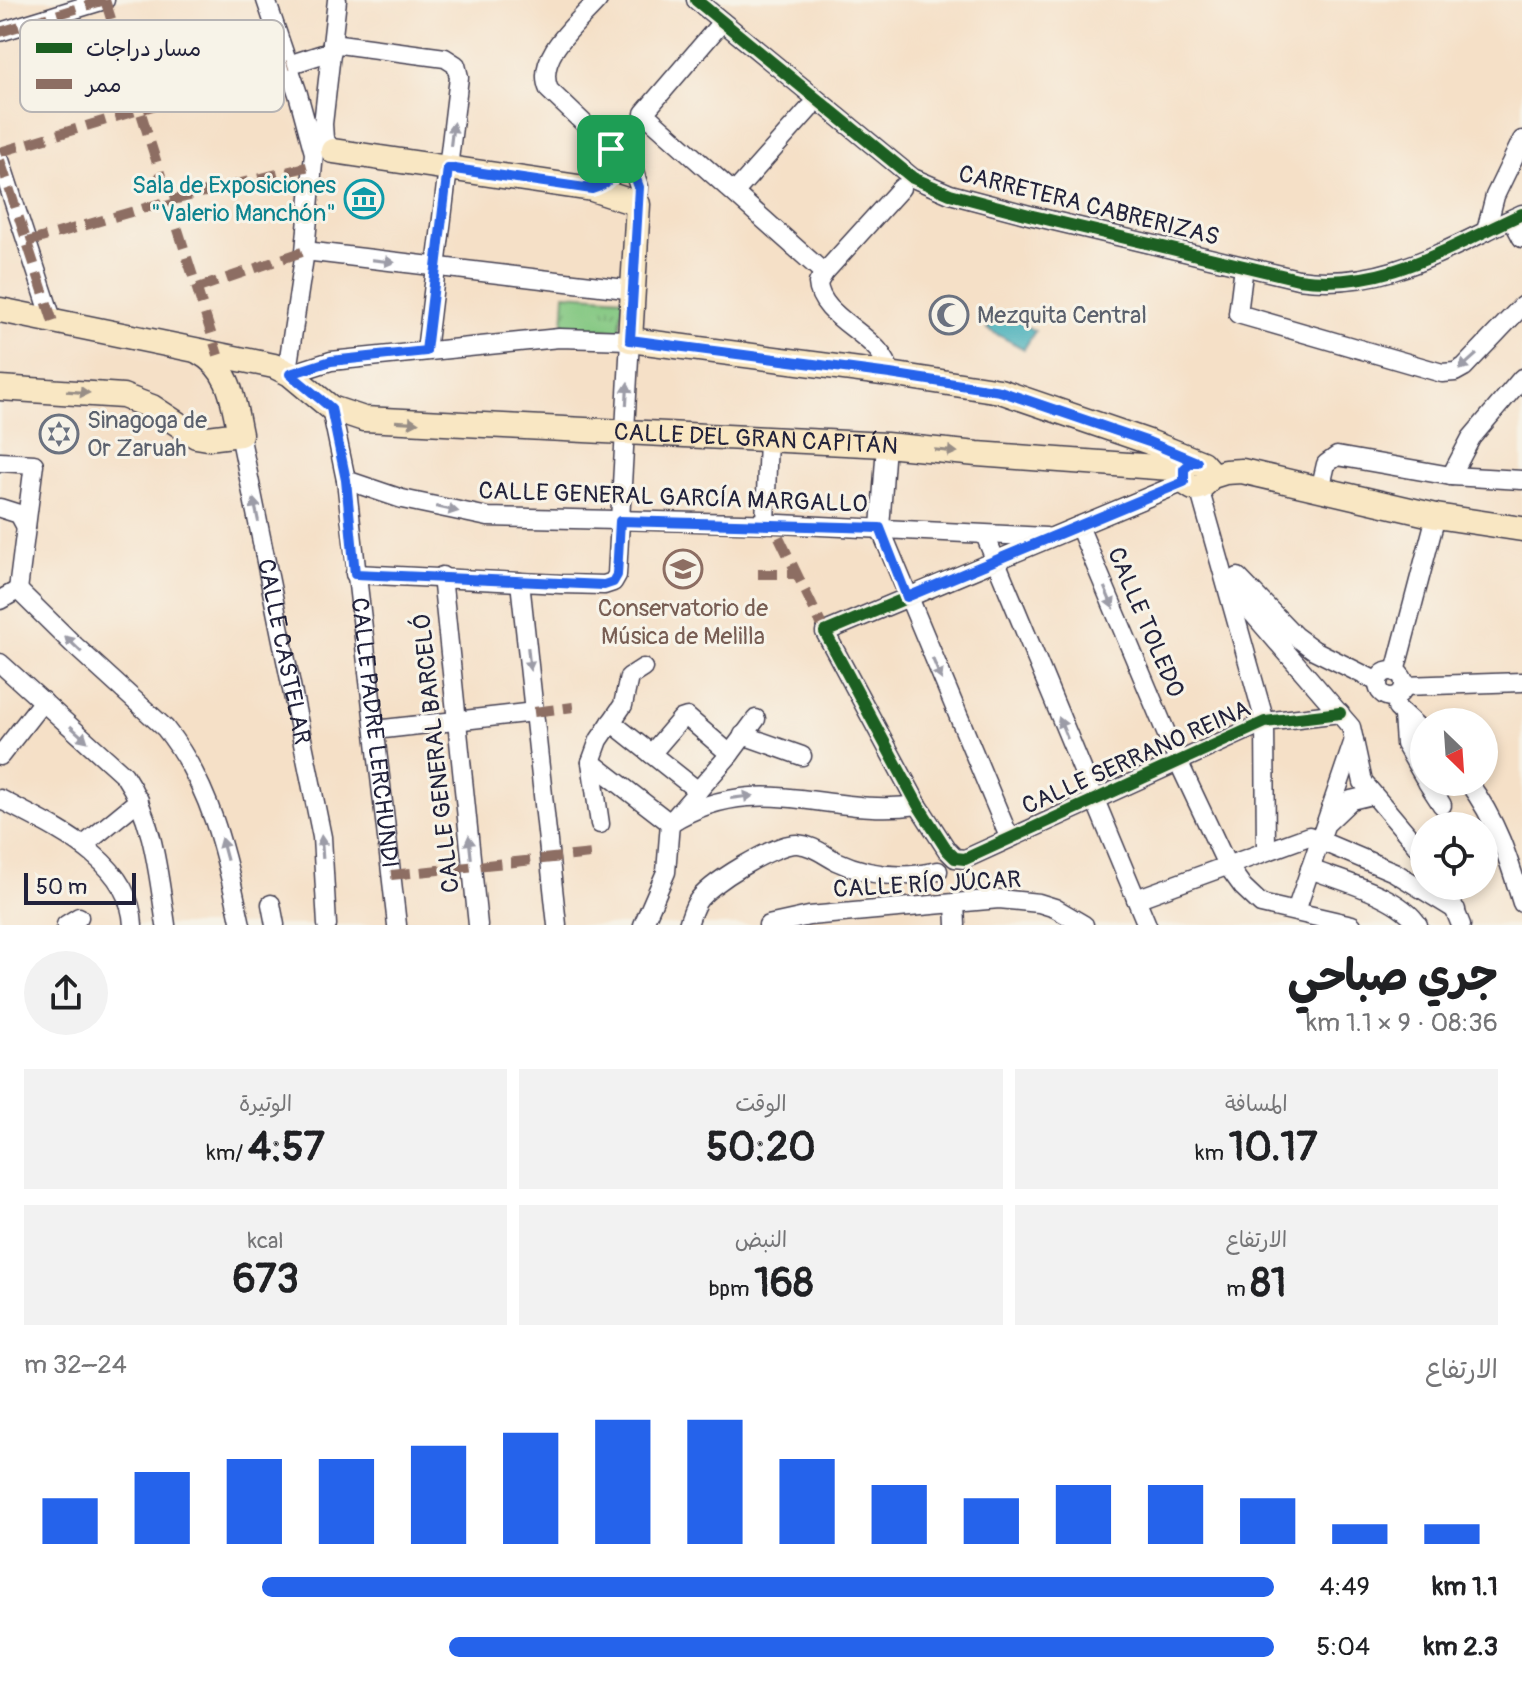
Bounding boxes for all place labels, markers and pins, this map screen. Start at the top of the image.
pin [577,115,645,183]
place label: Sala de Exposiciones "Valerio Manchón" [132,171,336,228]
museum icon: Sala de Exposiciones "Valerio Manchón" [343,178,385,220]
mosque icon: Mezquita Central [928,294,970,336]
place label: Mezquita Central [977,301,1147,330]
place label: Sinagoga de Or Zaruah [87,406,207,463]
synagogue icon: Sinagoga de Or Zaruah [38,413,80,455]
school or university icon: Conservatorio de Música de Melilla [662,548,704,590]
place label: Conservatorio de Música de Melilla [598,594,768,651]

